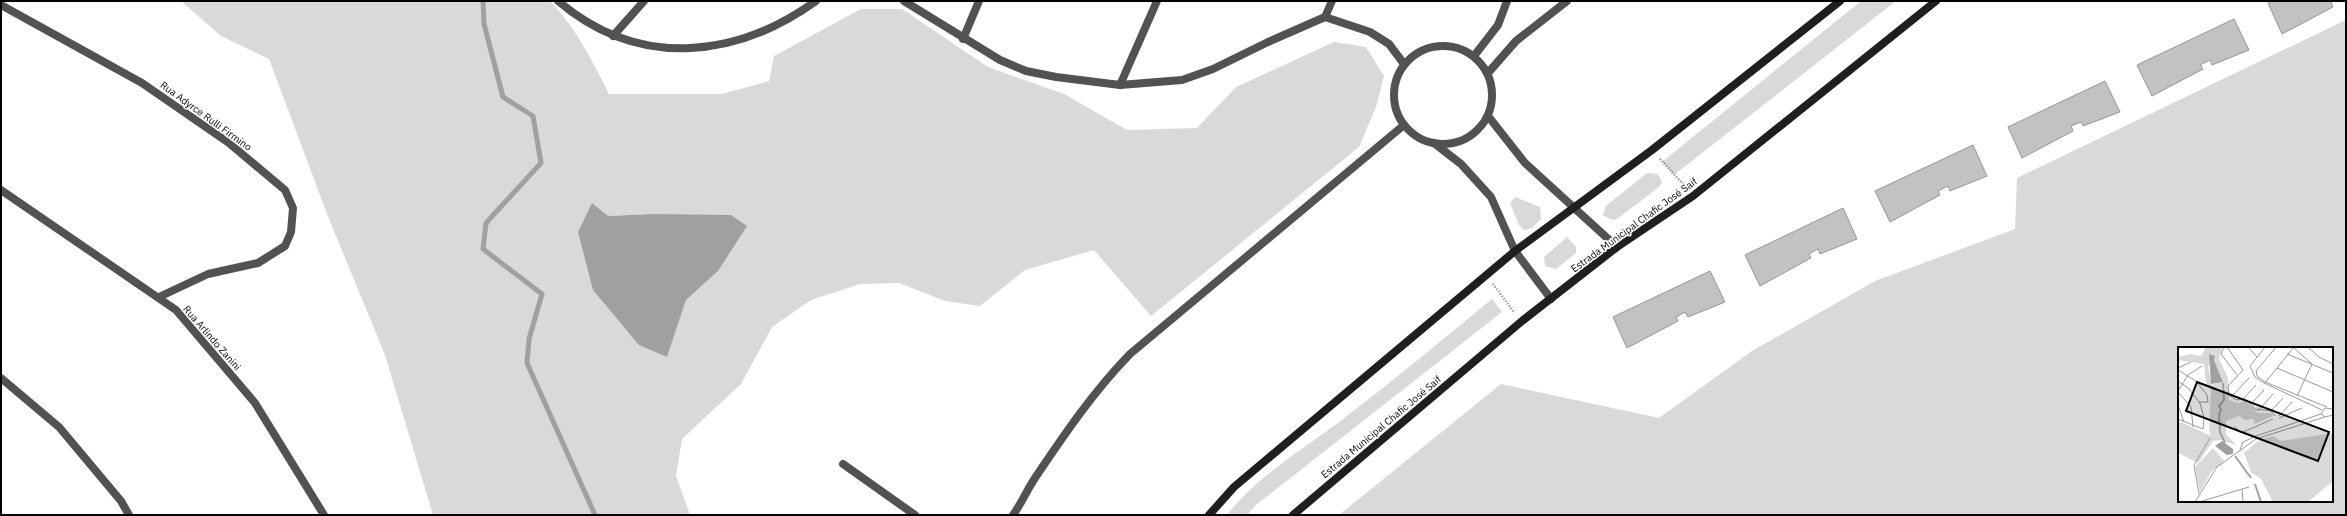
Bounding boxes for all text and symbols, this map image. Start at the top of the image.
street label: Rua Adyrce Rulli Firmino [158,78,255,154]
street label: Estrada Municipal Chafic José Saif [1568,174,1700,275]
street label: Rua Arlindo Zanini [180,303,244,373]
inset map [2178,347,2333,502]
street label: Estrada Municipal Chafic José Saif [1318,372,1444,481]

